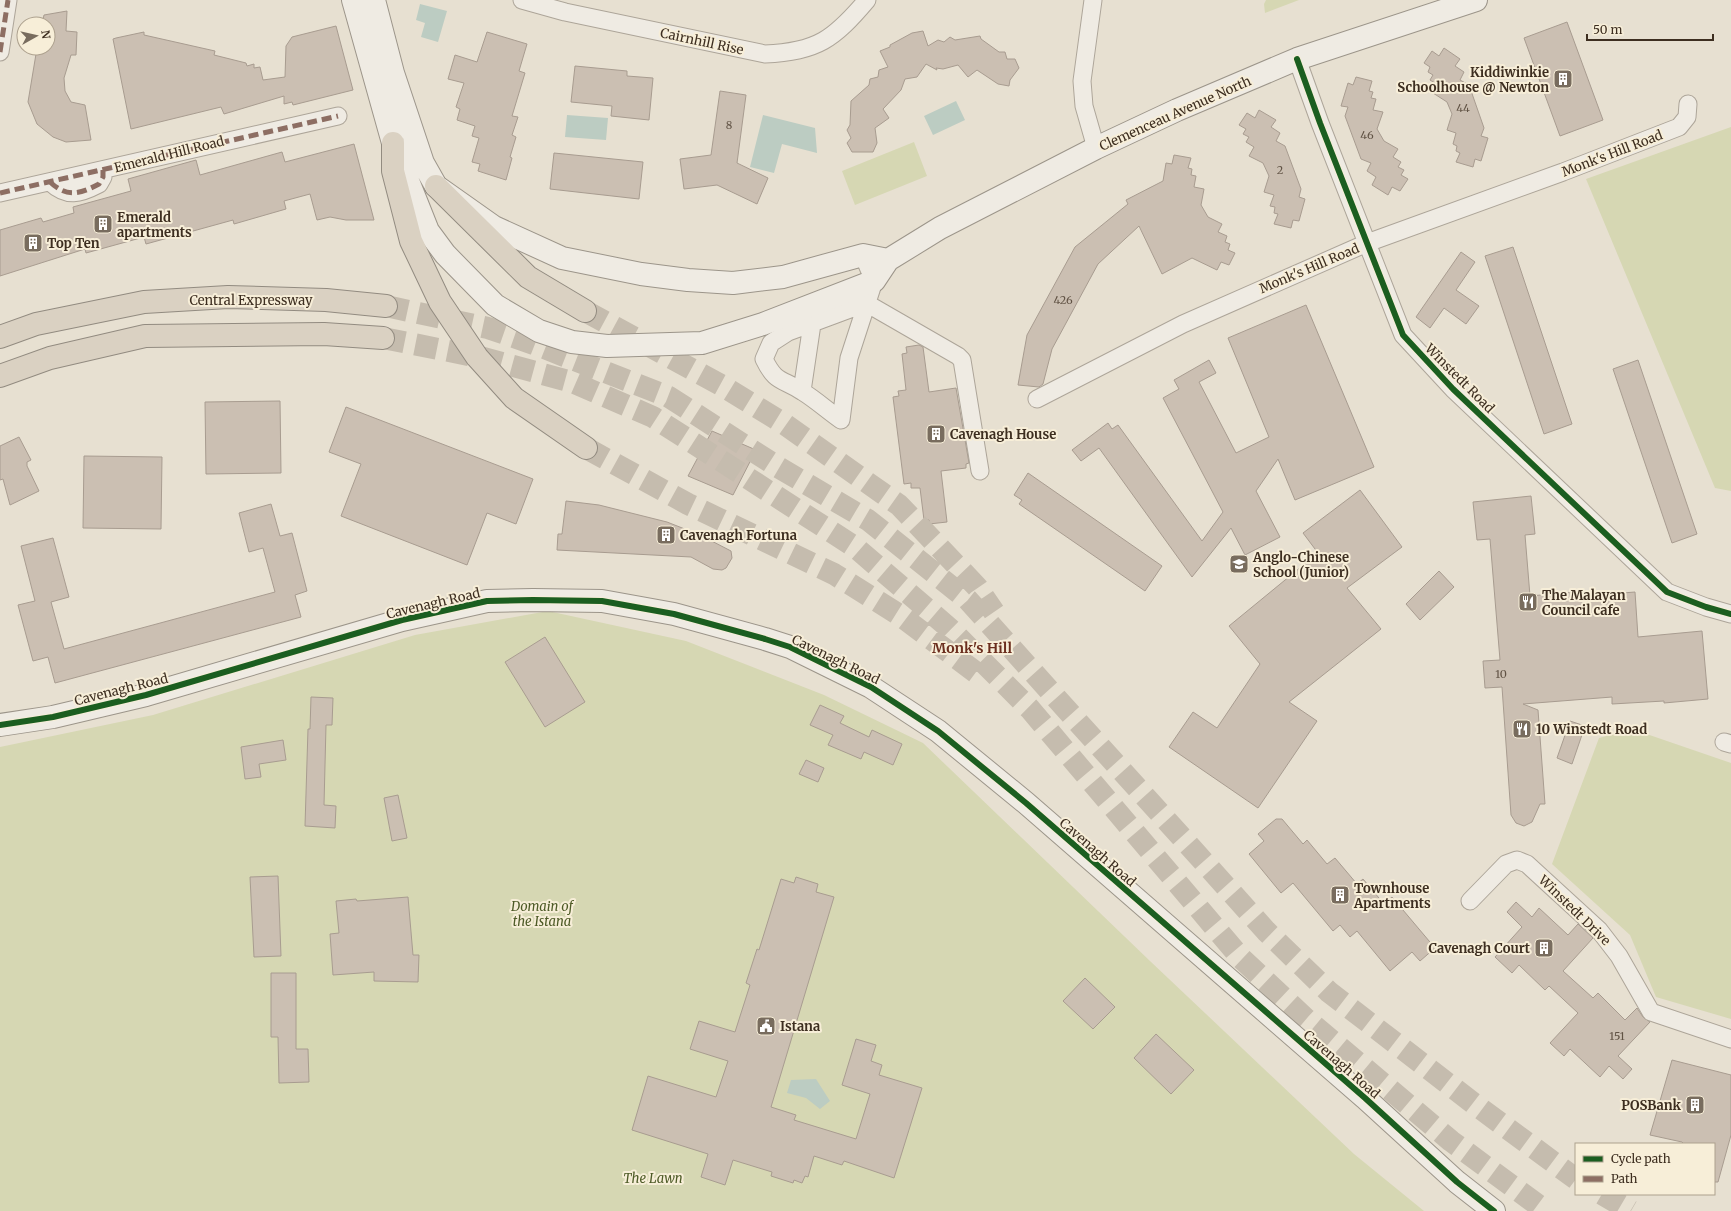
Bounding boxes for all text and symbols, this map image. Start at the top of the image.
north arrow [16,16,56,56]
scale bar [1587,16,1713,42]
text: 50 m [1593,22,1622,37]
street label: Cairnhill Rise [659,24,745,59]
text: N [38,29,53,40]
place label: Kiddiwinkie Schoolhouse @ Newton [1397,64,1549,96]
building icon: Kiddiwinkie Schoolhouse @ Newton [1552,68,1574,90]
street label: Clemenceau Avenue North [1097,72,1254,155]
house number: 44 [1456,101,1470,115]
house number: 8 [726,118,733,132]
street label: Monk's Hill Road [1559,126,1665,181]
house number: 46 [1360,128,1374,142]
street label: Emerald Hill Road [112,133,226,176]
house number: 2 [1277,163,1283,177]
place label: Emerald apartments [117,209,192,241]
building icon: Emerald apartments [92,213,114,235]
building icon: Top Ten [22,232,44,254]
place label: Top Ten [47,235,100,252]
street label: Monk's Hill Road [1257,240,1362,297]
street label: Central Expressway [189,292,313,309]
house number: 426 [1053,293,1073,307]
street label: Winstedt Road [1421,339,1498,417]
building icon: Cavenagh House [925,423,947,445]
place label: Cavenagh House [950,426,1056,443]
building icon: Cavenagh Fortuna [655,524,677,546]
place label: Cavenagh Fortuna [680,527,797,544]
place label: Anglo-Chinese School (Junior) [1252,549,1349,581]
school or university icon: Anglo-Chinese School (Junior) [1228,553,1250,575]
street label: Cavenagh Road [384,584,482,623]
place label: The Malayan Council cafe [1542,587,1626,619]
restaurant icon: The Malayan Council cafe [1517,591,1539,613]
street label: Cavenagh Road [789,631,883,688]
district label: Monk's Hill [932,639,1012,657]
house number: 10 [1495,667,1507,681]
street label: Cavenagh Road [73,670,170,709]
restaurant icon: 10 Winstedt Road [1511,718,1533,740]
place label: 10 Winstedt Road [1536,721,1647,738]
street label: Cavenagh Road [1056,814,1140,890]
street label: Winstedt Drive [1534,871,1614,949]
place label: Townhouse Apartments [1353,880,1431,912]
building icon: Townhouse Apartments [1329,884,1351,906]
park label: Domain of the Istana [510,898,575,930]
building icon: Cavenagh Court [1533,937,1555,959]
place label: Cavenagh Court [1428,940,1531,957]
public building icon: Istana [755,1015,777,1037]
place label: Istana [780,1018,820,1035]
street label: Cavenagh Road [1300,1026,1384,1102]
house number: 151 [1609,1029,1625,1043]
building icon: POSBank [1684,1094,1706,1116]
place label: POSBank [1621,1097,1682,1114]
legend [1575,1143,1715,1195]
text: Cycle path [1611,1151,1671,1166]
park label: The Lawn [623,1170,683,1187]
text: Path [1611,1171,1637,1186]

